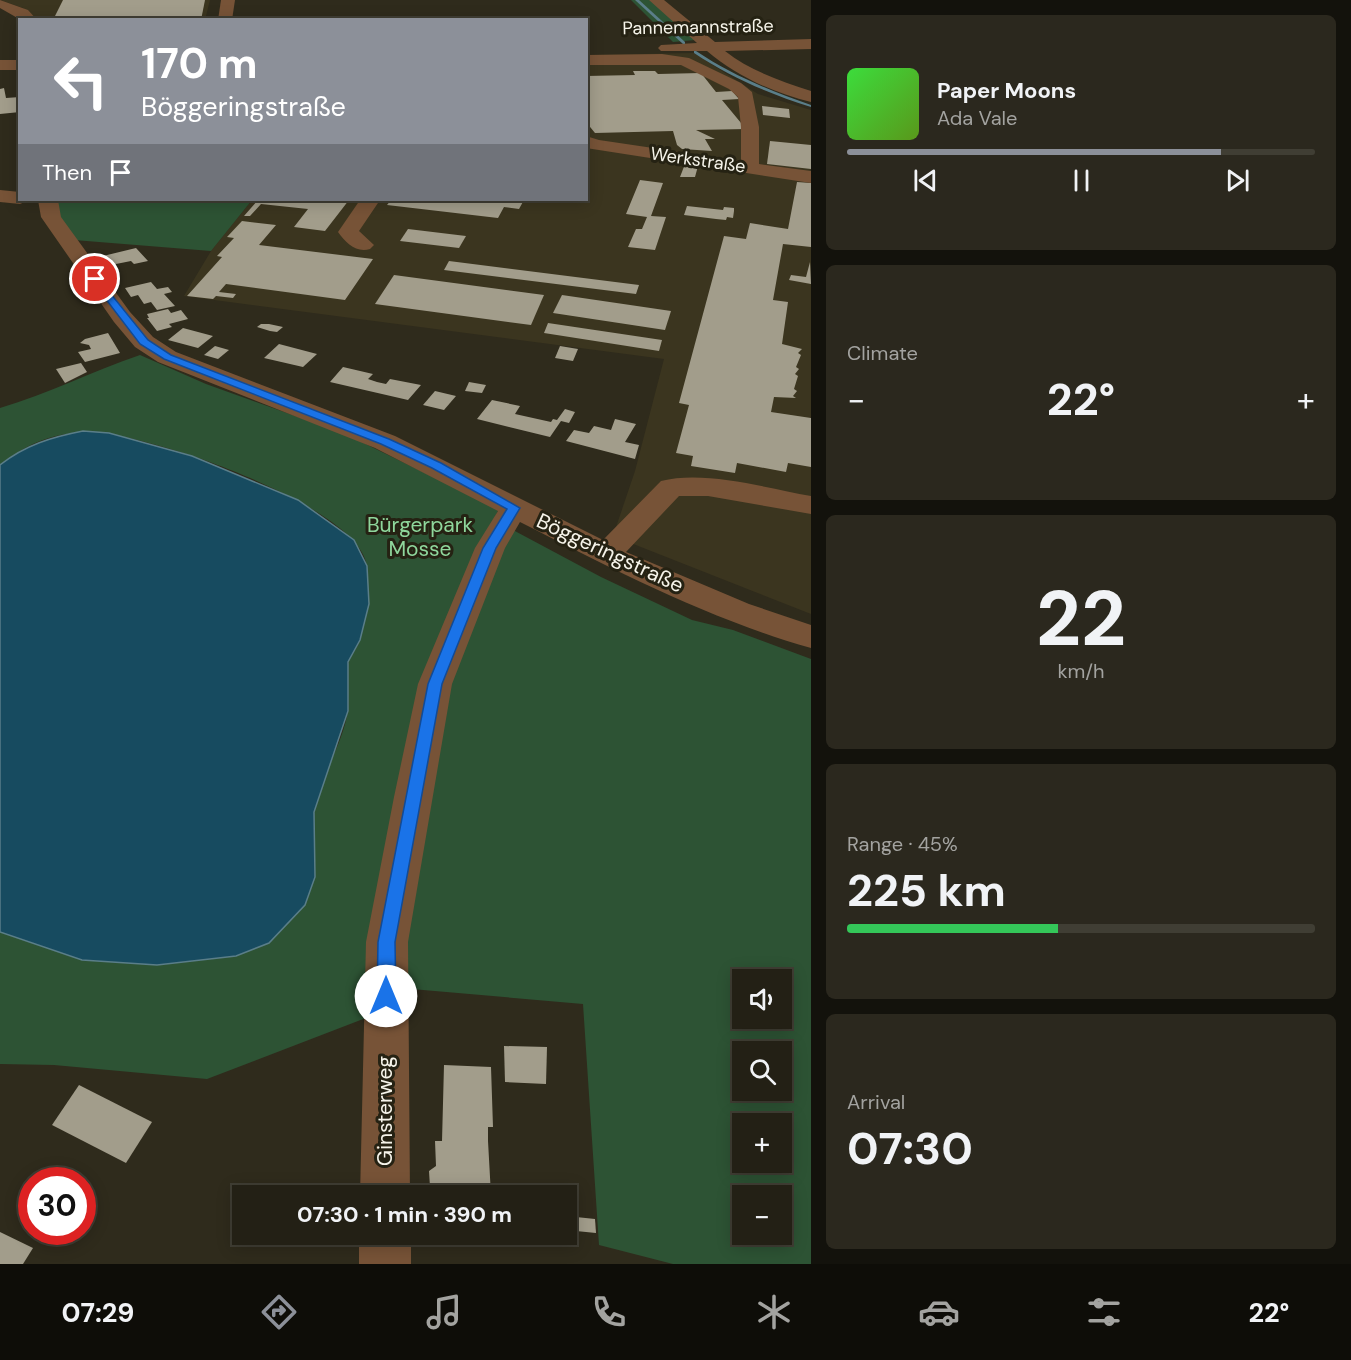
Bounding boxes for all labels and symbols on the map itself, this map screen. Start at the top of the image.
street label: Pannemannstraße [622,14,774,40]
street label: Werkstraße [649,141,747,179]
pin [69,253,120,304]
street label: Böggeringstraße [532,507,688,599]
park label: Bürgerpark Mosse [367,511,473,563]
position arrow [354,964,418,1028]
street label: Ginsterweg [371,1056,399,1166]
speed limit sign: 30 [18,1167,96,1245]

